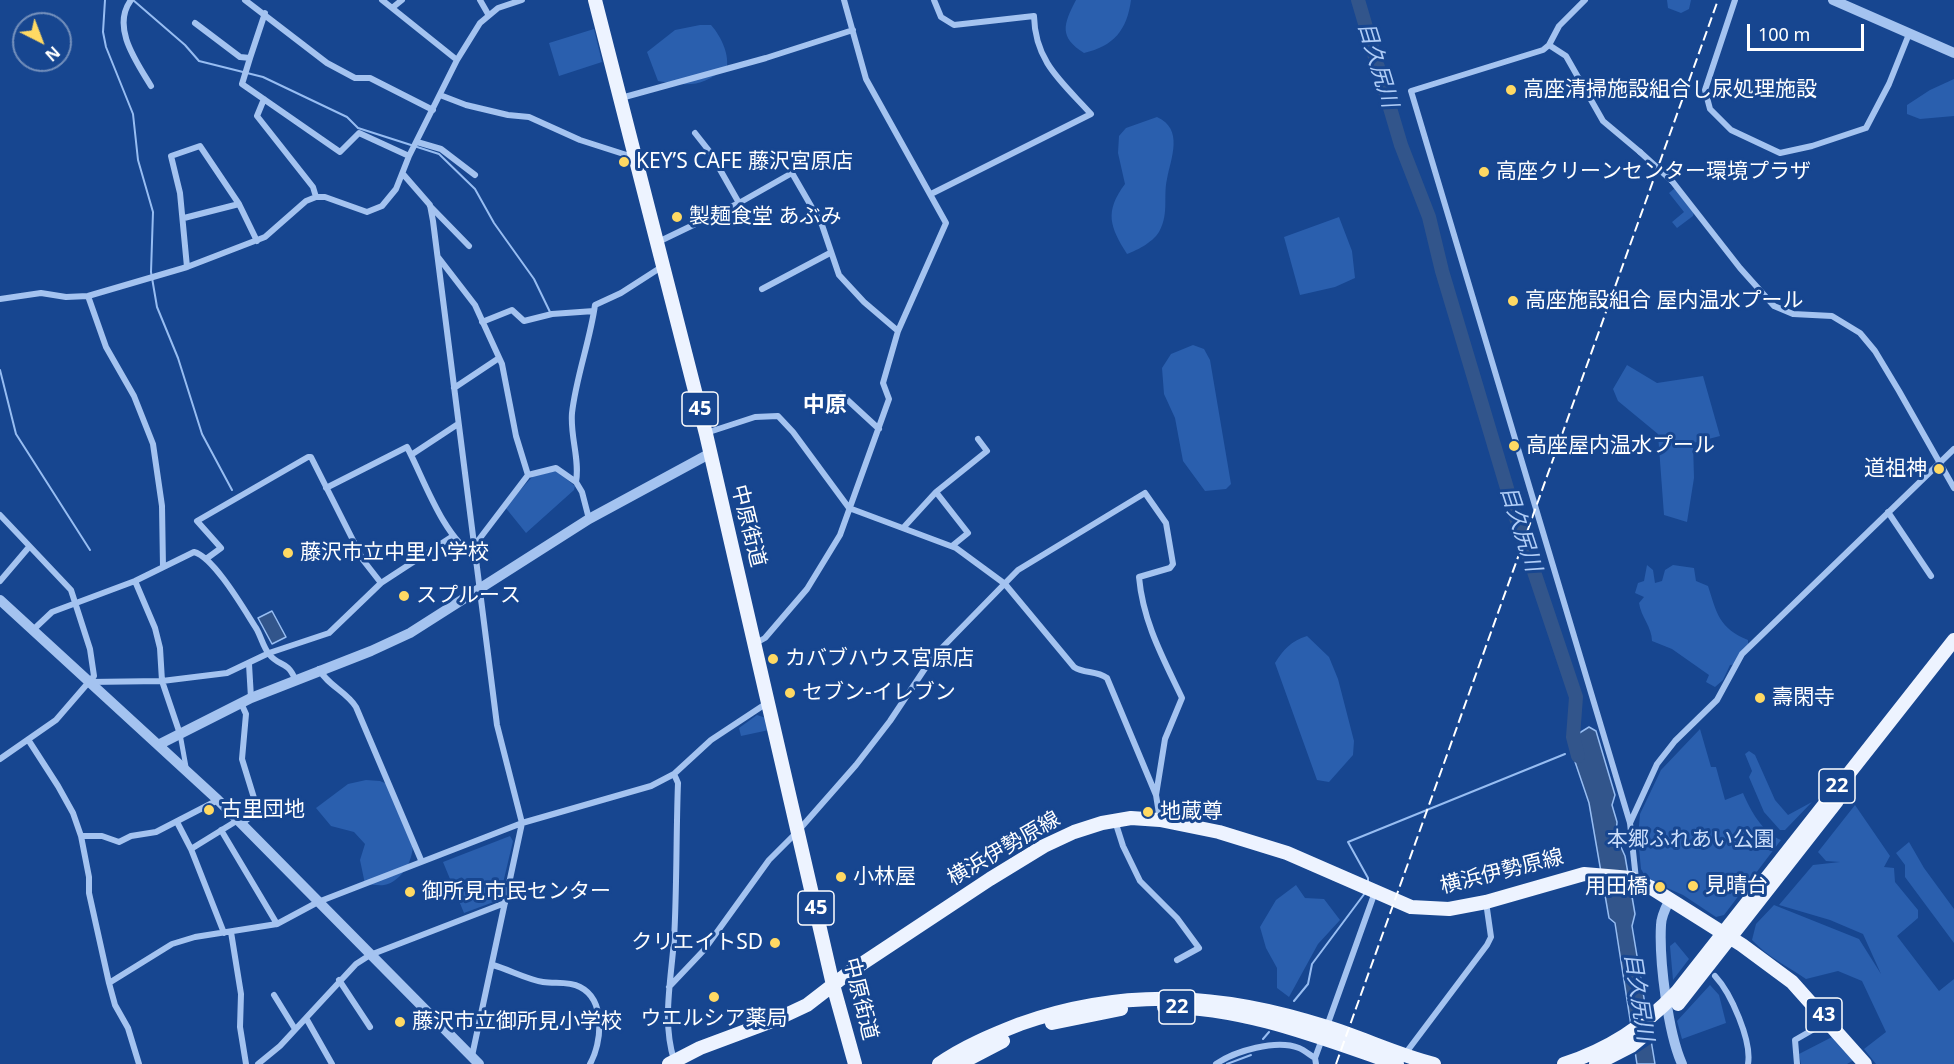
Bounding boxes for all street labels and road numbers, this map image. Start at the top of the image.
road number: 45 [682,392,718,426]
street label: 中原街道 [726,482,770,570]
road number: 22 [1819,769,1855,803]
street label: 横浜伊勢原線 [943,807,1065,891]
street label: 横浜伊勢原線 [1438,845,1566,899]
road number: 45 [798,891,834,925]
street label: 中原街道 [838,955,882,1043]
road number: 22 [1159,990,1195,1024]
road number: 43 [1806,998,1842,1032]

